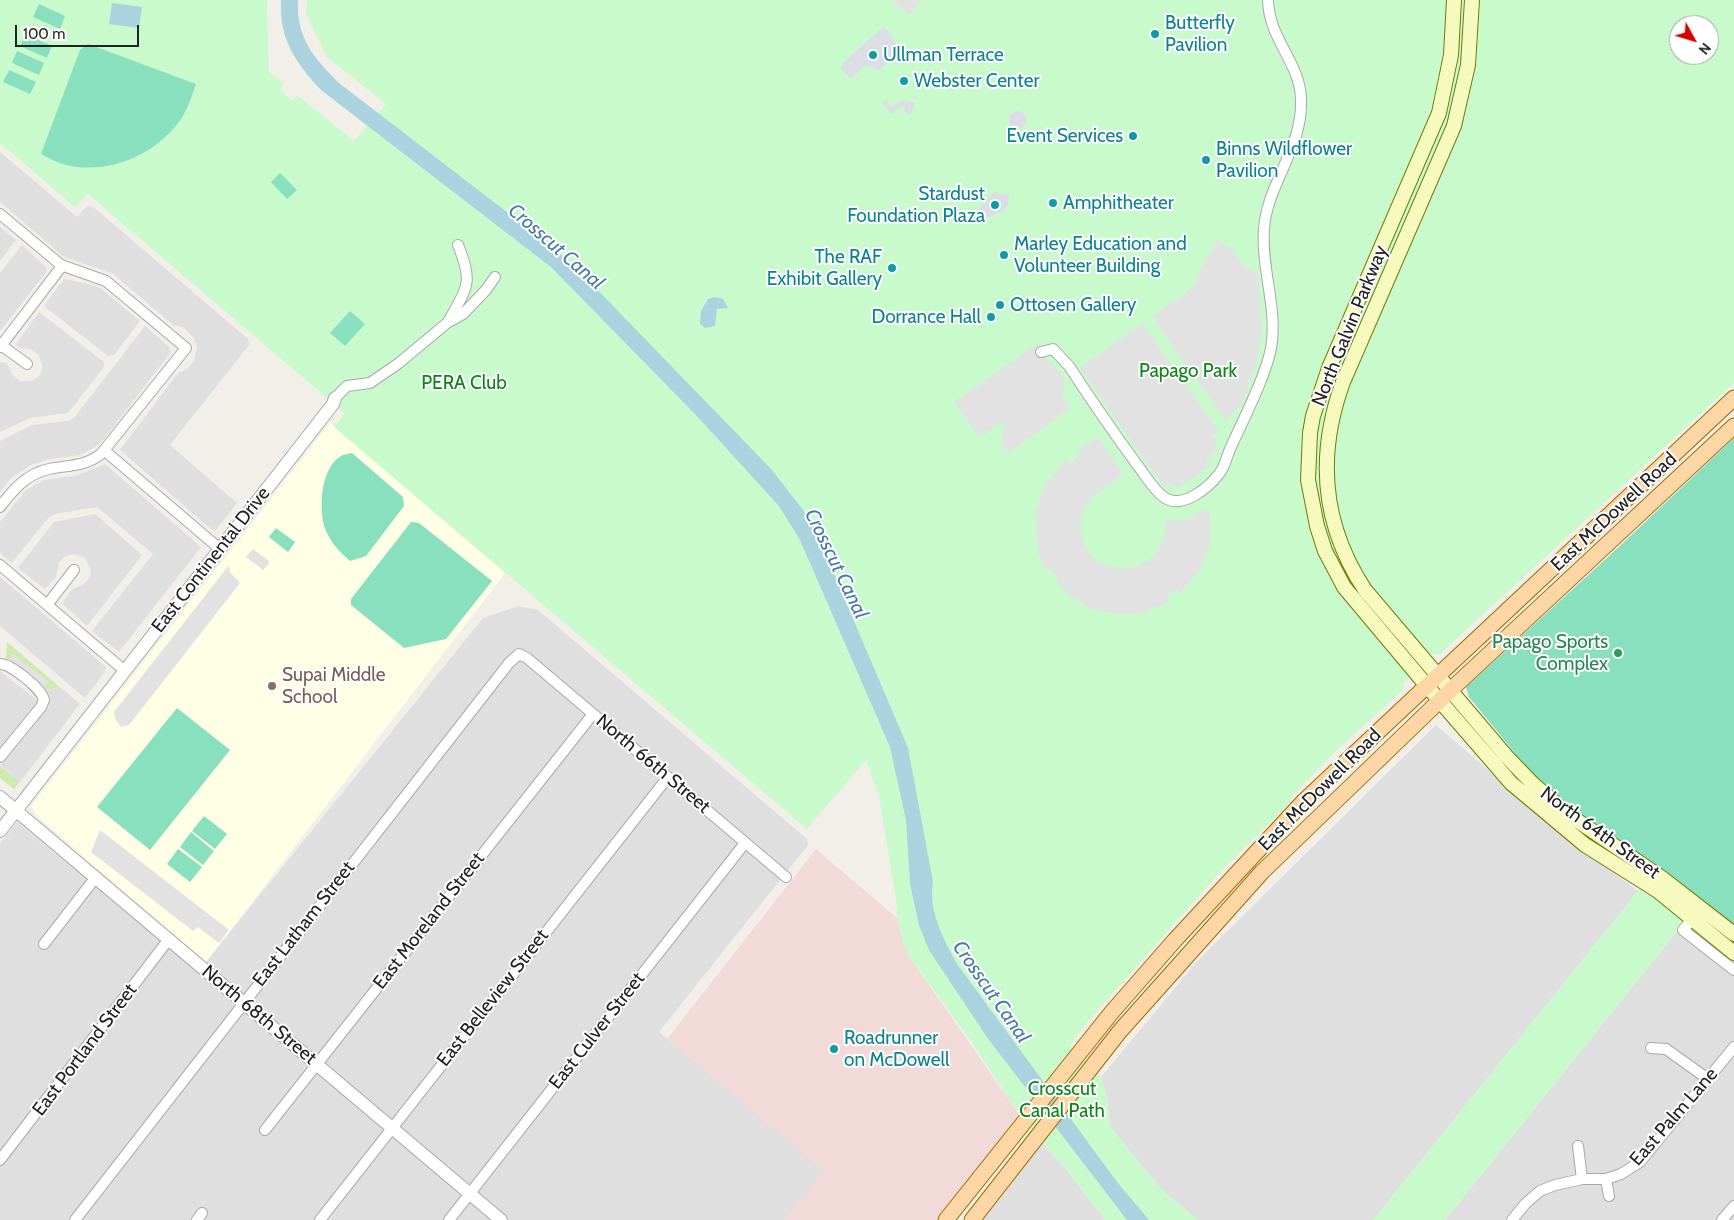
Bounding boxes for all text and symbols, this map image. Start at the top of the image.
place label: Butterfly Pavilion [1165,12,1235,56]
scale bar [18,15,141,47]
north arrow [1669,15,1719,65]
text: 100 m [23,25,65,43]
marker: Butterfly Pavilion [1149,28,1161,40]
text: N [1695,39,1715,58]
place label: Ullman Terrace [883,44,1004,66]
marker: Ullman Terrace [867,49,879,61]
place label: Webster Center [914,70,1039,92]
marker: Webster Center [898,75,910,87]
place label: Event Services [1006,125,1123,147]
marker: Event Services [1127,130,1139,142]
place label: Binns Wildflower Pavilion [1216,138,1352,182]
marker: Binns Wildflower Pavilion [1200,154,1212,166]
place label: Stardust Foundation Plaza [847,183,985,227]
place label: Amphitheater [1063,192,1174,214]
marker: Amphitheater [1047,197,1059,209]
water label: Crosscut Canal [503,199,609,295]
marker: Stardust Foundation Plaza [989,199,1001,211]
place label: Marley Education and Volunteer Building [1014,233,1187,277]
street label: North Galvin Parkway [1307,242,1393,410]
place label: The RAF Exhibit Gallery [767,246,882,290]
marker: Marley Education and Volunteer Building [998,249,1010,261]
marker: The RAF Exhibit Gallery [886,262,898,274]
place label: Ottosen Gallery [1010,294,1136,316]
marker: Ottosen Gallery [994,299,1006,311]
place label: Dorrance Hall [871,306,981,328]
marker: Dorrance Hall [985,311,997,323]
park label: Papago Park [1139,360,1237,382]
park label: PERA Club [421,372,507,394]
street label: East McDowell Road [1546,448,1682,576]
street label: East Continental Drive [147,483,275,637]
water label: Crosscut Canal [799,505,873,623]
place label: Papago Sports Complex [1492,631,1608,675]
marker: Papago Sports Complex [1612,647,1624,659]
place label: Supai Middle School [282,664,385,708]
marker: Supai Middle School [266,680,278,692]
street label: North 66th Street [591,710,715,818]
street label: East McDowell Road [1254,724,1386,856]
street label: North 64th Street [1536,782,1664,884]
street label: East Moreland Street [369,848,489,994]
street label: East Latham Street [248,857,360,991]
street label: East Belleview Street [432,925,554,1071]
water label: Crosscut Canal [947,936,1035,1048]
street label: North 68th Street [197,960,321,1070]
street label: East Culver Street [544,968,650,1094]
street label: East Portland Street [28,979,142,1121]
place label: Roadrunner on McDowell [844,1027,949,1071]
marker: Roadrunner on McDowell [828,1043,840,1055]
street label: East Palm Lane [1625,1063,1723,1171]
park label: Crosscut Canal Path [1019,1078,1105,1122]

